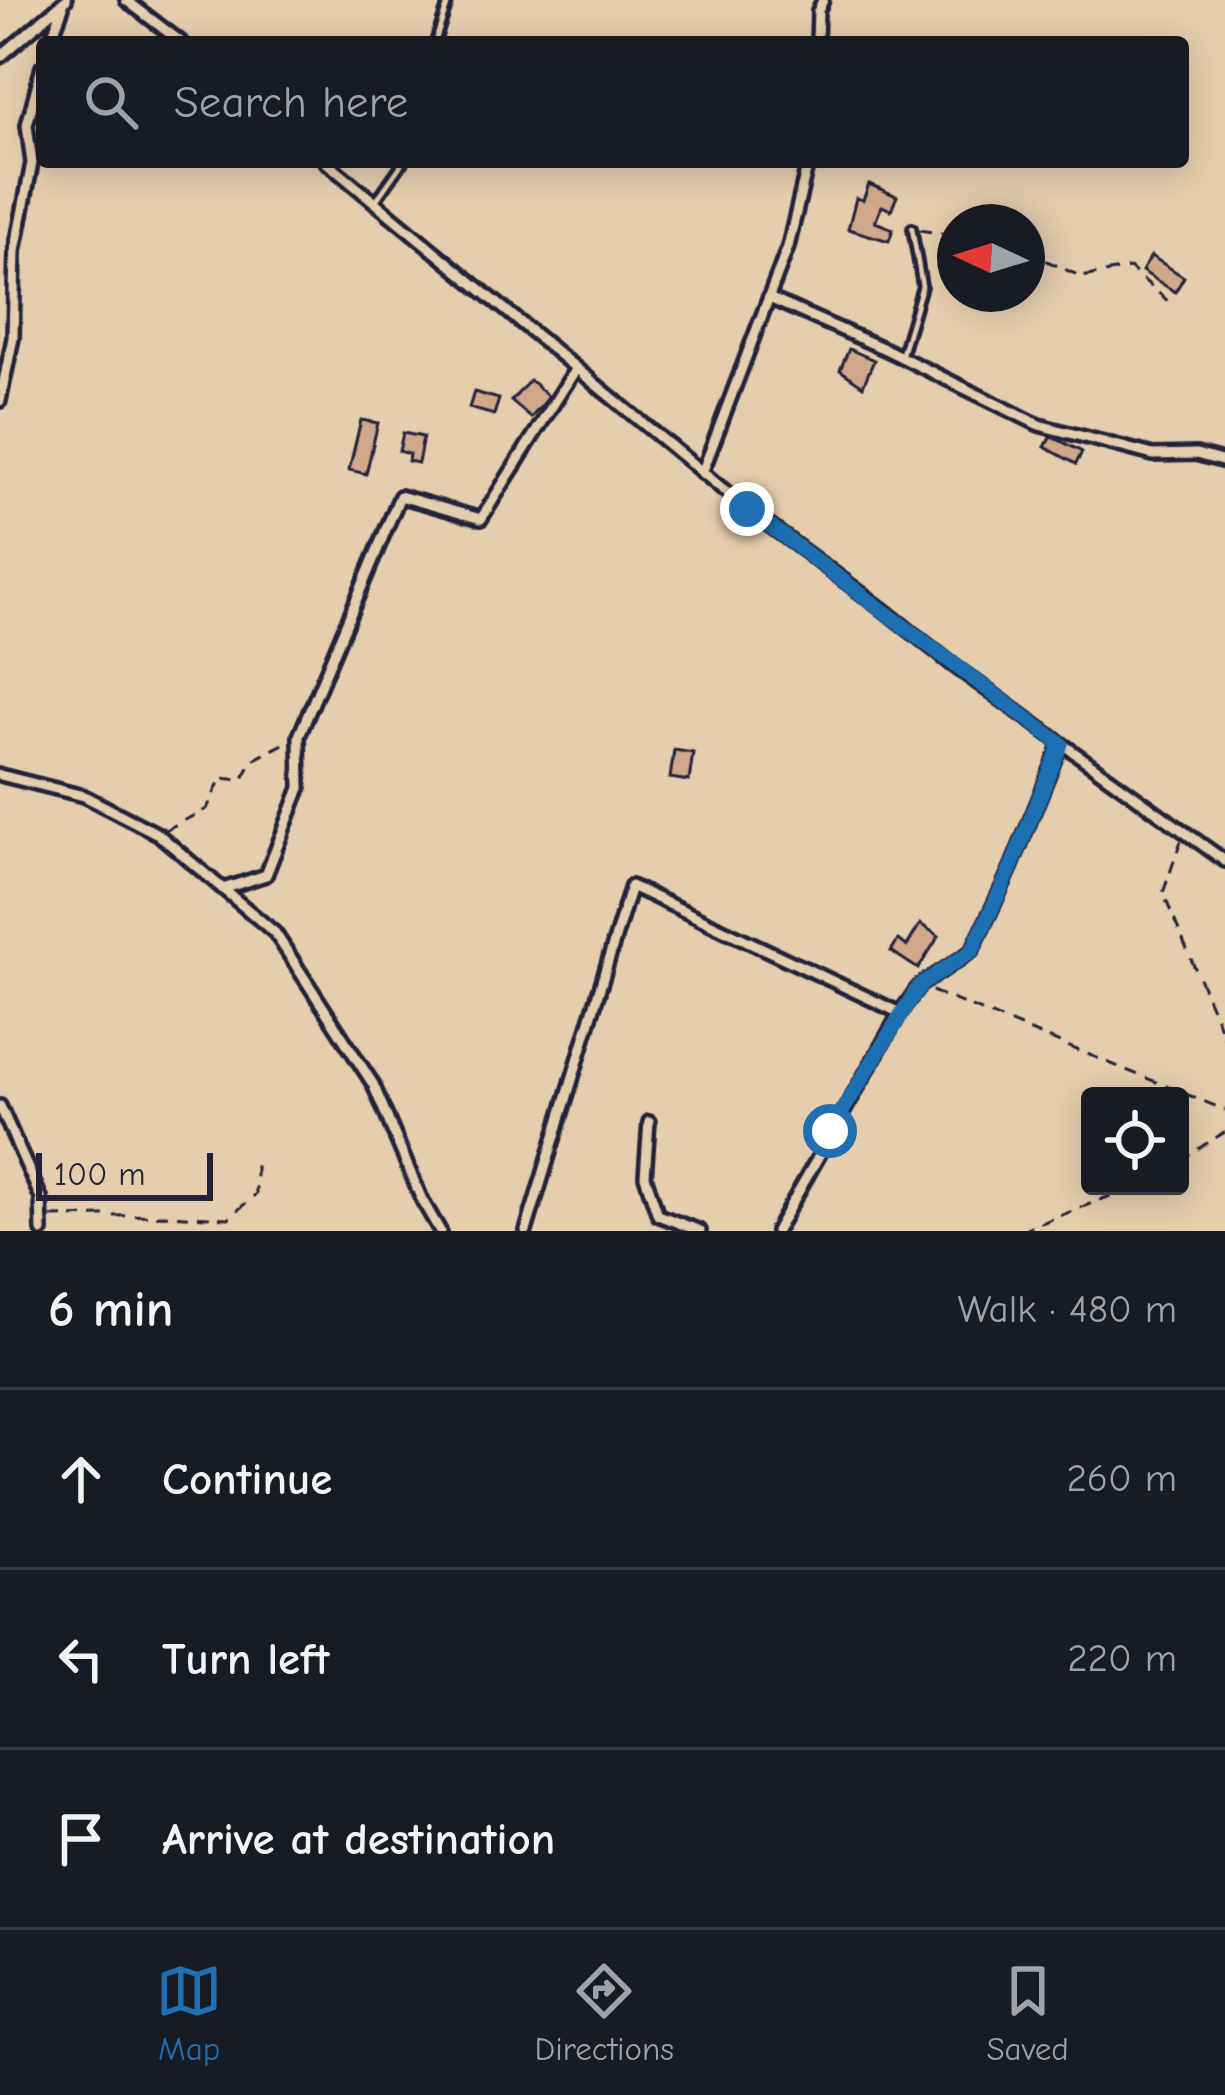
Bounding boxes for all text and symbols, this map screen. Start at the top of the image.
search box [36,36,1189,168]
icon: search [78,69,144,135]
text: Search here [174,76,408,128]
north arrow [937,204,1045,312]
route end [720,482,774,536]
map controls [1081,1087,1189,1195]
button: locate [1081,1087,1189,1195]
route start [803,1104,857,1158]
scale bar [36,1147,213,1200]
text: 100 m [54,1155,146,1193]
text: 6 min [48,1280,174,1339]
text: Walk · 480 m [957,1287,1177,1332]
icon: ahead [48,1446,114,1512]
text: Continue [162,1453,332,1505]
text: 260 m [1066,1456,1177,1501]
icon: left [48,1626,114,1692]
text: Turn left [162,1633,329,1685]
text: 220 m [1067,1636,1177,1681]
icon: arrive [48,1806,114,1872]
text: Arrive at destination [162,1813,555,1865]
tab: Map [156,1958,222,2068]
tab: Directions [535,1958,674,2068]
tab: Saved [986,1958,1069,2068]

